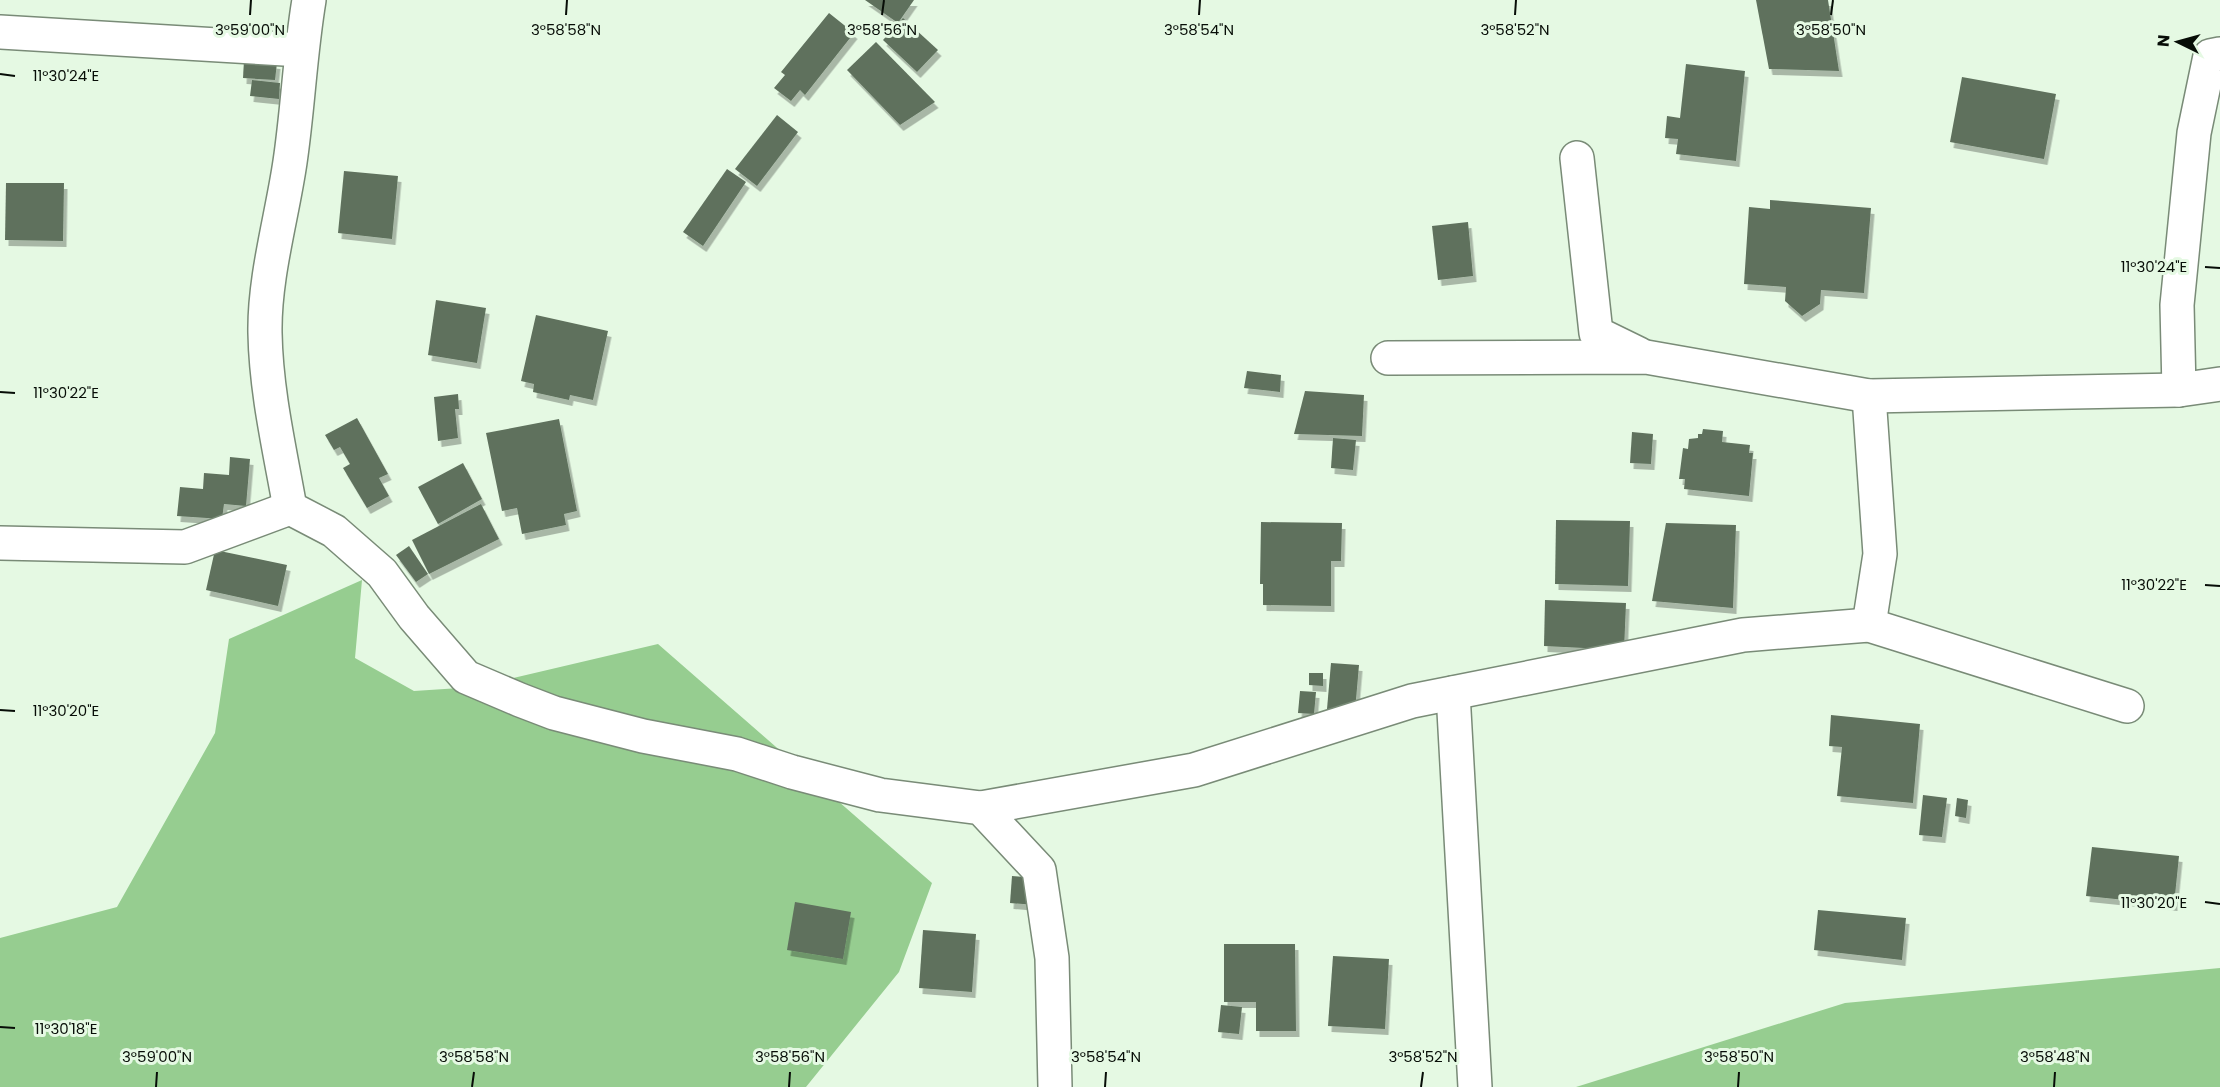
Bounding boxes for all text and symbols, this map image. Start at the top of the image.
north arrow [2148,12,2208,72]
text: 3°59'00"N [215,19,285,40]
text: 3°58'58"N [531,19,601,40]
text: 3°58'56"N [847,19,917,40]
text: 3°58'54"N [1164,19,1234,40]
text: 3°58'52"N [1480,19,1550,40]
text: 3°58'50"N [1796,19,1866,40]
text: N [2152,34,2176,48]
text: 11°30'24"E [33,65,99,86]
text: 11°30'24"E [2121,256,2187,277]
text: 11°30'22"E [33,382,99,403]
text: 11°30'22"E [2121,574,2187,595]
text: 11°30'20"E [33,700,99,721]
text: 11°30'20"E [2121,892,2187,913]
text: 11°30'18"E [35,1018,97,1039]
text: 3°59'00"N [122,1046,192,1067]
text: 3°58'58"N [439,1046,509,1067]
text: 3°58'56"N [755,1046,825,1067]
text: 3°58'54"N [1071,1046,1141,1067]
text: 3°58'52"N [1388,1046,1458,1067]
text: 3°58'50"N [1704,1046,1774,1067]
text: 3°58'48"N [2020,1046,2090,1067]

